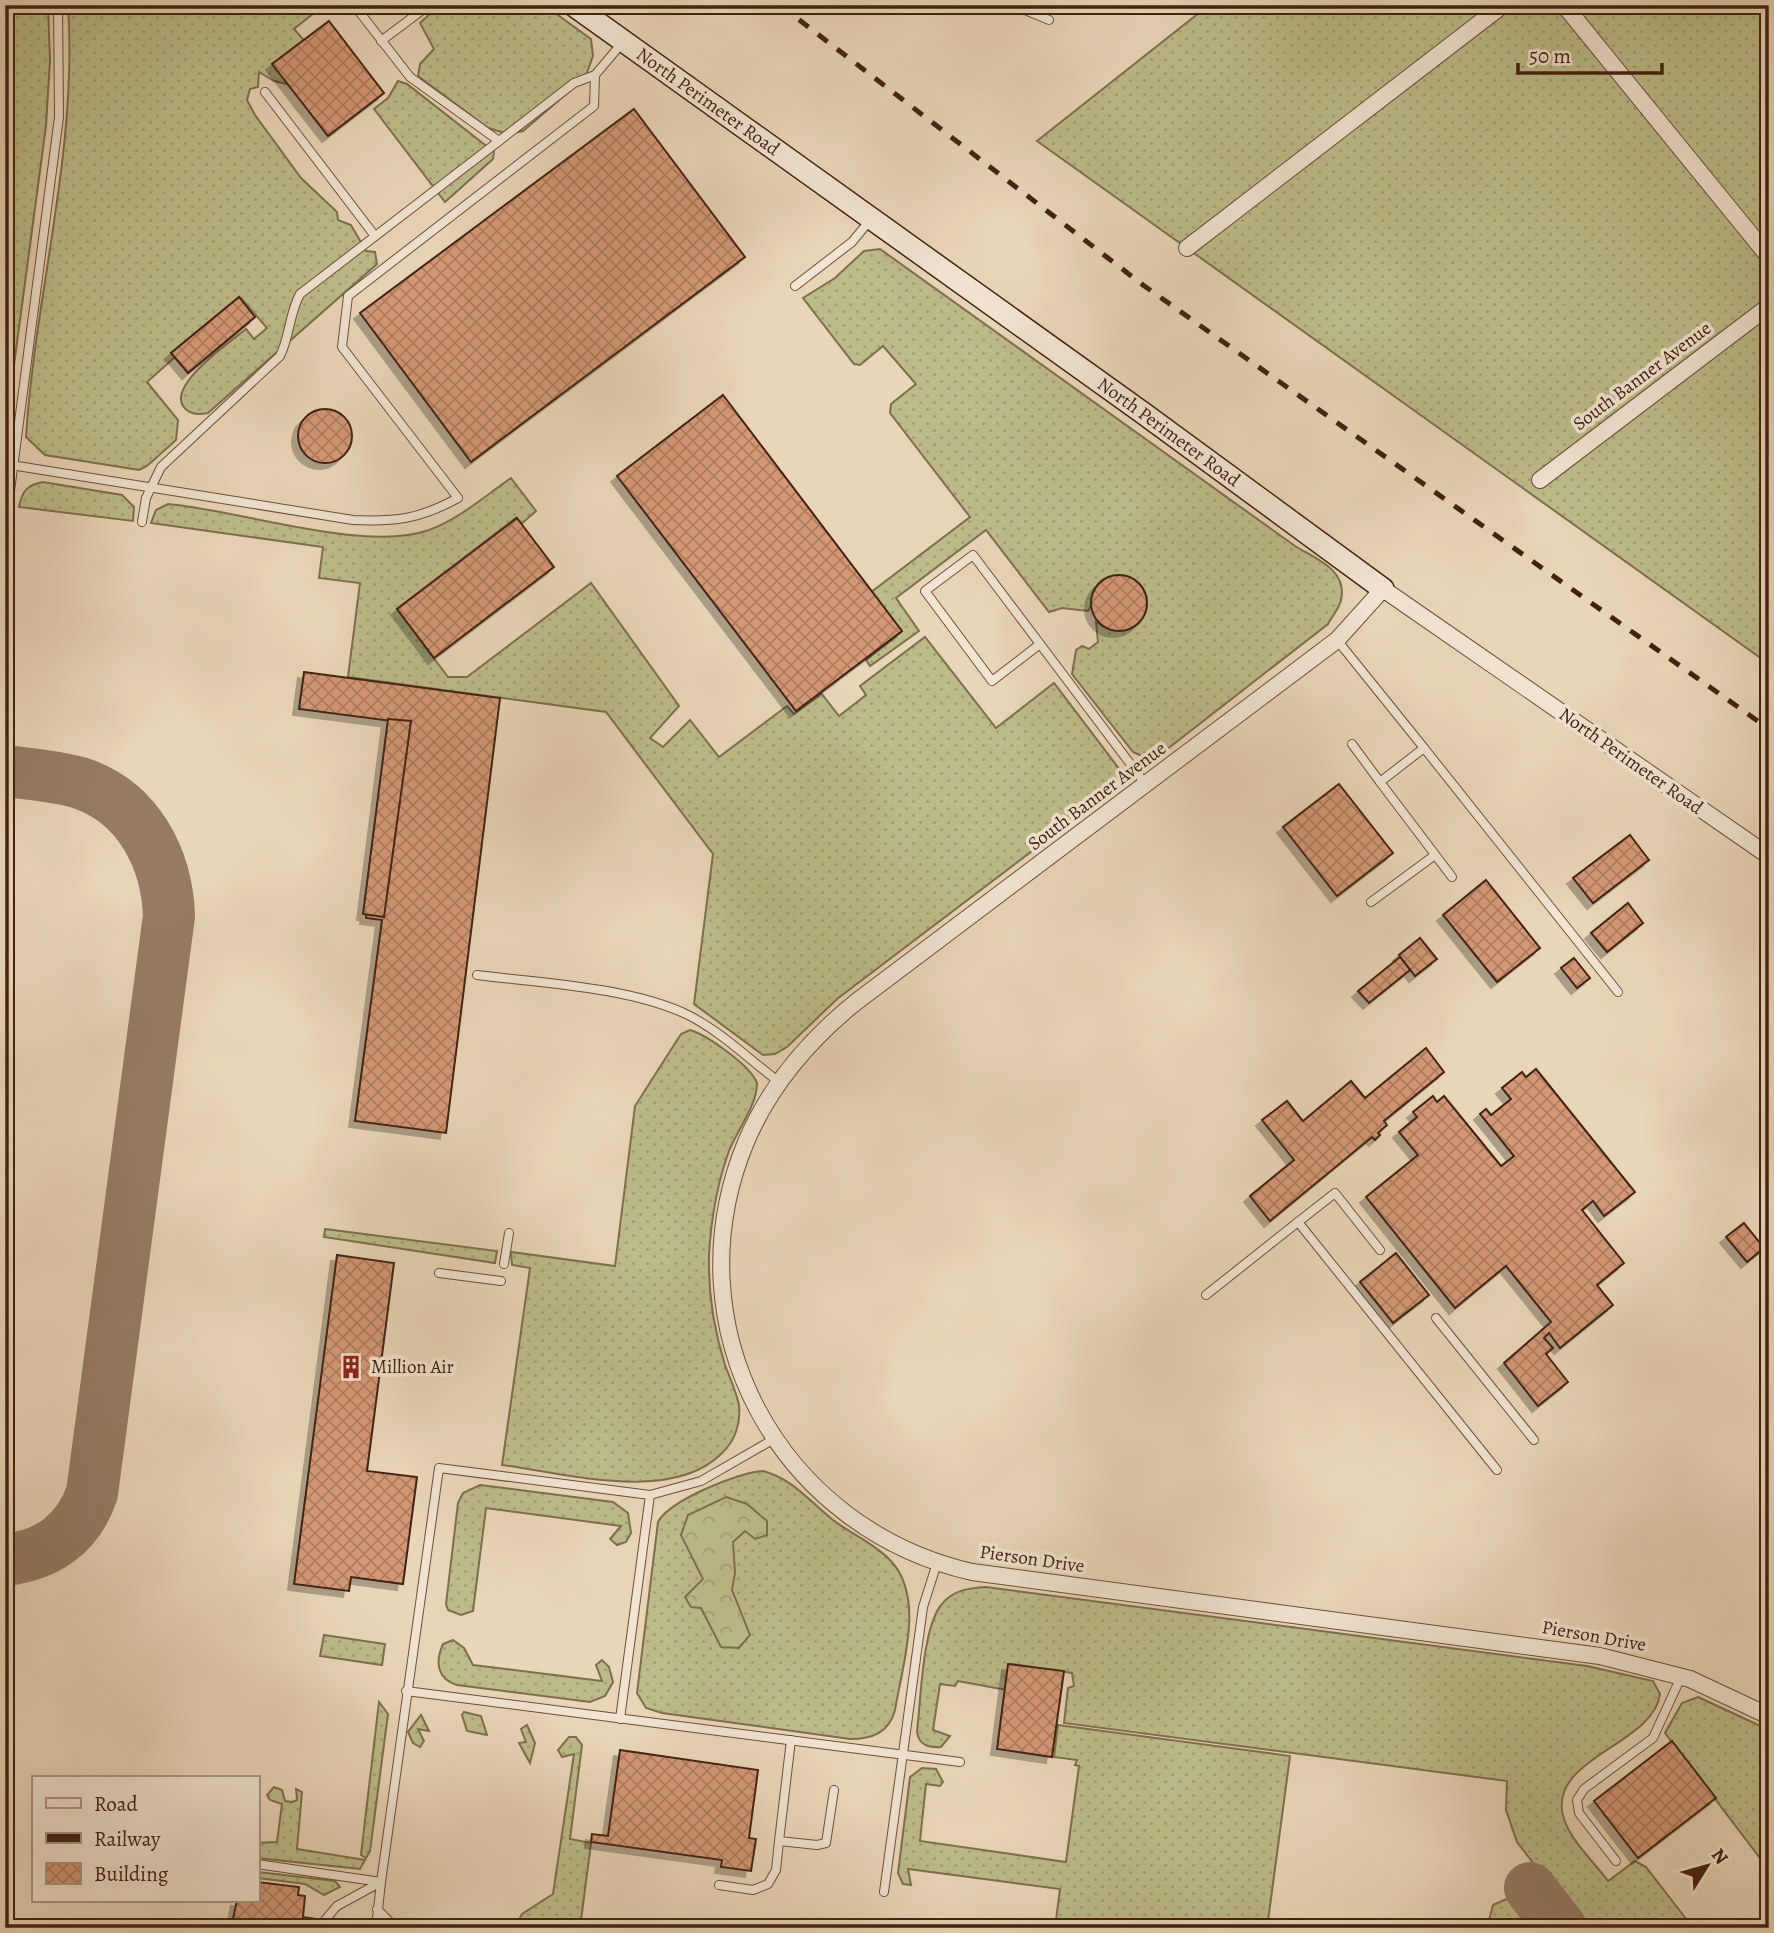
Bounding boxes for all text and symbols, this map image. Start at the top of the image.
scale bar [1518,32,1662,76]
street label: North Perimeter Road [631,41,786,162]
text: 50 m [1529,42,1571,70]
street label: South Banner Avenue [1568,315,1716,437]
street label: North Perimeter Road [1092,371,1246,493]
street label: North Perimeter Road [1554,701,1709,821]
street label: South Banner Avenue [1023,735,1171,857]
building icon: Million Air [337,1353,365,1381]
place label: Million Air [371,1354,454,1380]
street label: Pierson Drive [978,1539,1086,1579]
street label: Pierson Drive [1540,1614,1648,1658]
legend [32,1776,259,1902]
text: Road [94,1790,138,1818]
text: Railway [94,1825,161,1853]
north arrow [1672,1832,1742,1902]
text: N [1705,1843,1734,1870]
text: Building [94,1860,169,1888]

